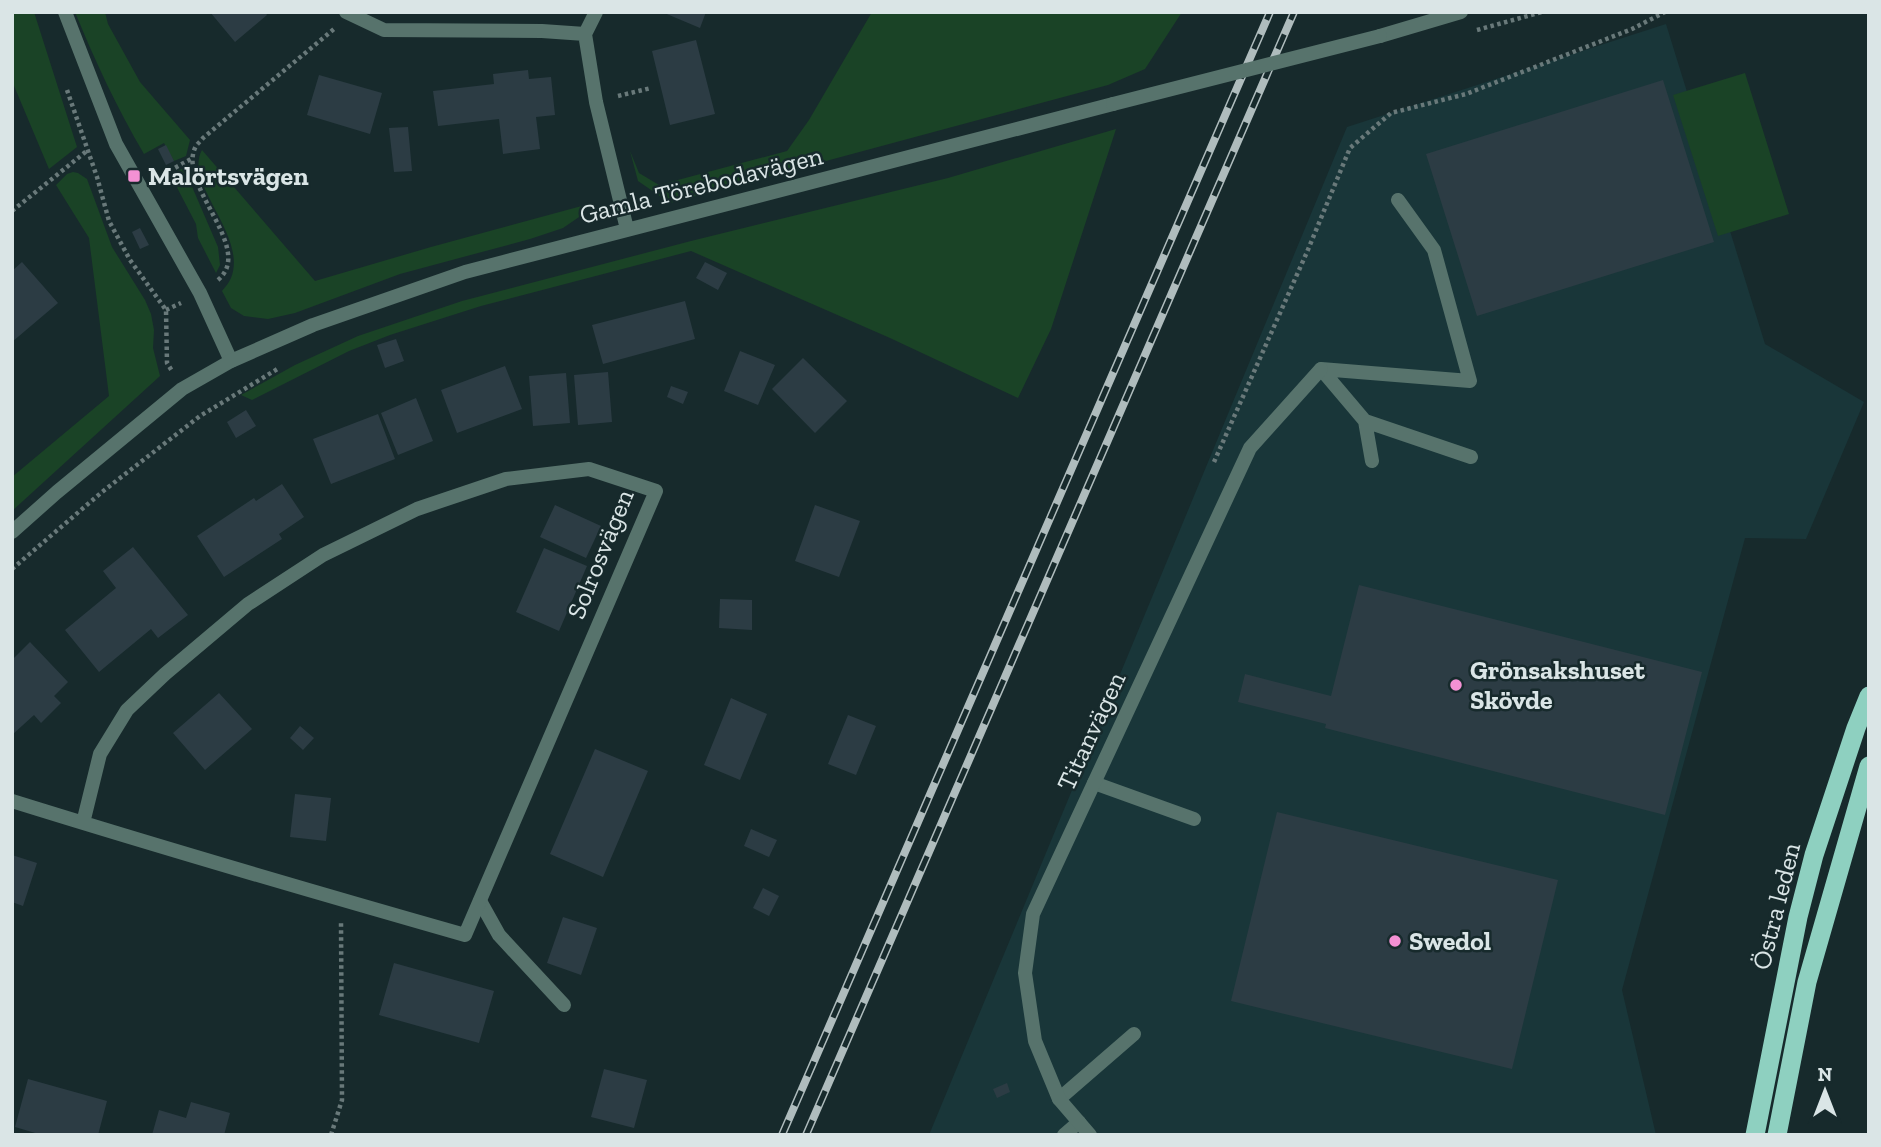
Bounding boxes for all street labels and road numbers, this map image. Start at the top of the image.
street label: Gamla Törebodavägen [576,139,826,231]
street label: Solrosvägen [560,484,641,623]
street label: Titanvägen [1050,667,1132,795]
street label: Östra leden [1745,839,1807,973]

